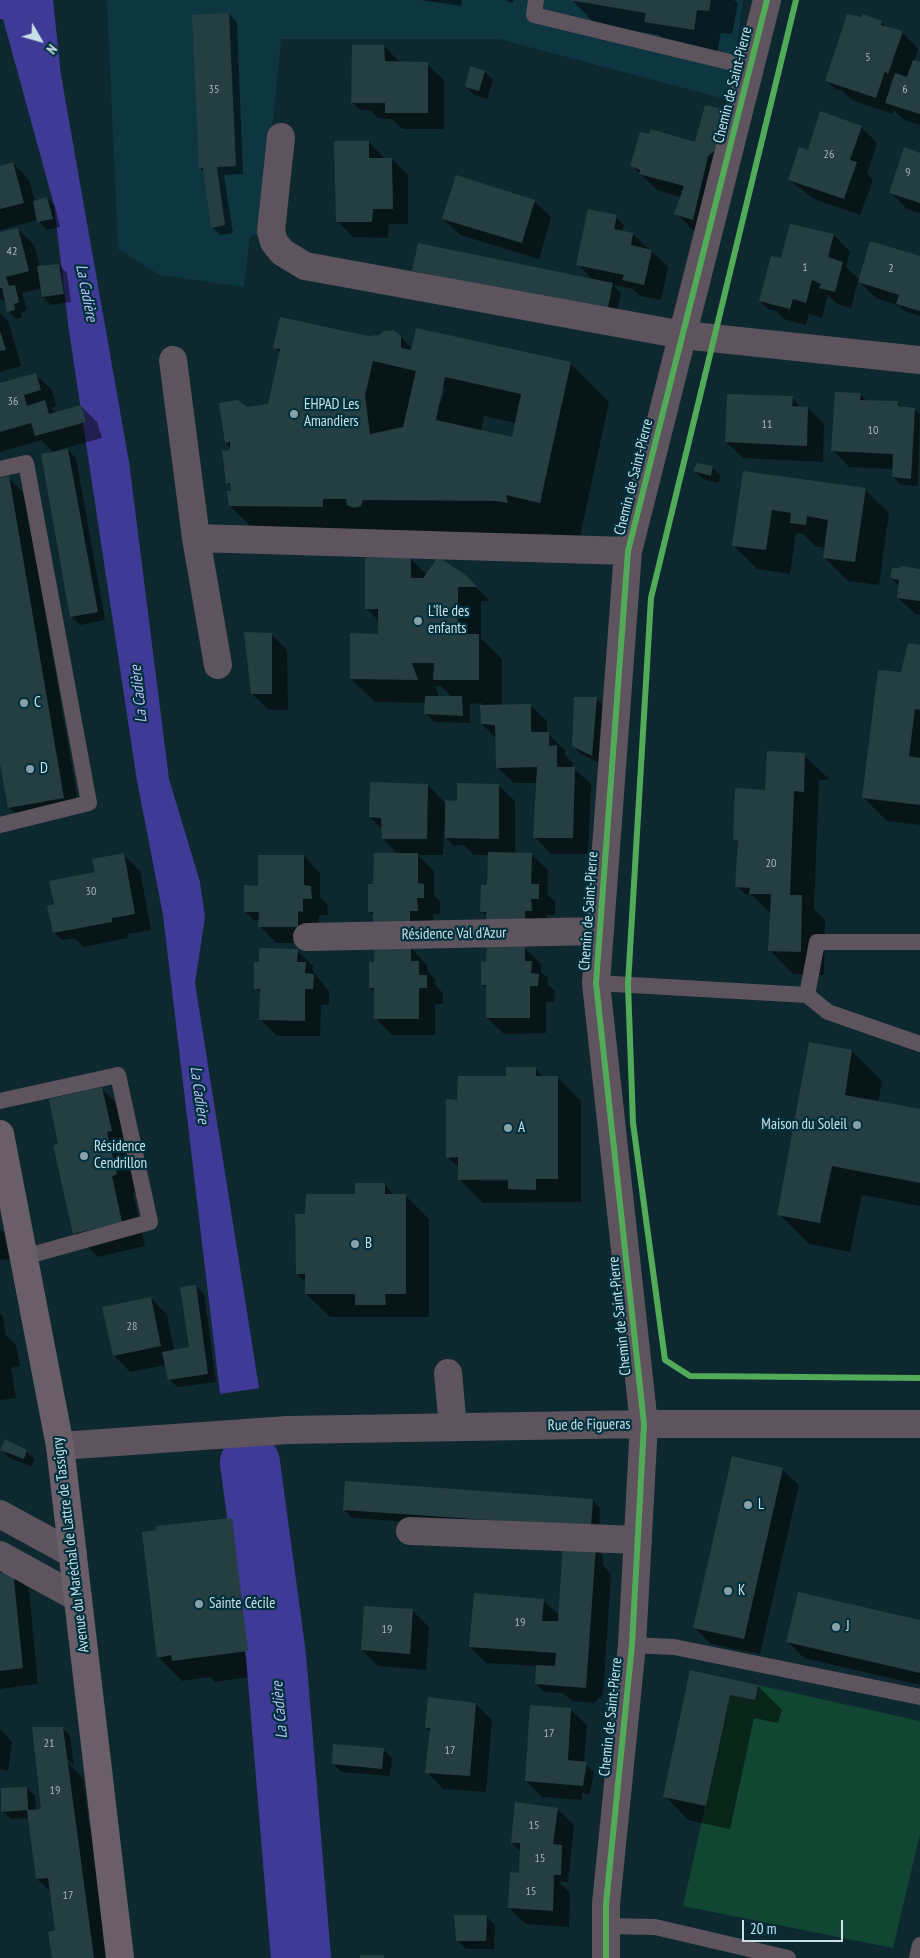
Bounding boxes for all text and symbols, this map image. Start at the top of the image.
north arrow [15,15,65,65]
street label: Chemin de Saint-Pierre [710,25,756,145]
text: N [42,41,61,58]
house number: 5 [865,51,871,65]
house number: 35 [209,83,219,97]
house number: 6 [902,83,908,97]
house number: 26 [824,148,834,162]
house number: 9 [905,166,911,180]
house number: 42 [7,245,17,259]
house number: 1 [802,261,808,275]
house number: 2 [888,262,894,276]
water label: La Cadière [71,263,101,323]
house number: 36 [8,395,18,409]
place label: EHPAD Les Amandiers [304,396,359,431]
marker: EHPAD Les Amandiers [288,408,300,420]
street label: Chemin de Saint-Pierre [611,417,657,537]
house number: 11 [762,418,772,432]
house number: 10 [868,424,878,438]
place label: L'île des enfants [428,603,469,638]
marker: L'île des enfants [412,615,424,627]
water label: La Cadière [126,664,152,724]
place label: C [34,694,41,712]
marker: C [18,697,30,709]
place label: D [40,760,48,778]
marker: D [24,763,36,775]
street label: Chemin de Saint-Pierre [576,851,602,971]
house number: 20 [766,857,776,871]
house number: 30 [86,885,96,899]
street label: Résidence Val d'Azur [402,924,506,944]
water label: La Cadière [185,1065,213,1125]
place label: Maison du Soleil [761,1116,847,1134]
place label: A [518,1119,525,1137]
marker: Maison du Soleil [851,1119,863,1131]
marker: A [502,1122,514,1134]
place label: Résidence Cendrillon [94,1138,147,1173]
marker: Résidence Cendrillon [78,1150,90,1162]
place label: B [365,1235,372,1253]
marker: B [349,1238,361,1250]
street label: Chemin de Saint-Pierre [605,1256,635,1376]
house number: 28 [127,1320,137,1334]
street label: Rue de Figueras [547,1415,631,1435]
street label: Avenue du Maréchal de Lattre de Tassigny [49,1436,93,1654]
place label: L [758,1496,764,1514]
marker: L [742,1499,754,1511]
place label: K [738,1582,745,1600]
marker: K [722,1585,734,1597]
place label: Sainte Cécile [209,1595,275,1613]
marker: Sainte Cécile [193,1598,205,1610]
house number: 19 [515,1616,525,1630]
place label: J [846,1618,850,1636]
marker: J [830,1621,842,1633]
house number: 19 [382,1623,392,1637]
street label: Chemin de Saint-Pierre [596,1657,626,1777]
water label: La Cadière [268,1680,292,1740]
house number: 17 [544,1727,554,1741]
house number: 21 [44,1737,54,1751]
house number: 17 [445,1744,455,1758]
house number: 19 [50,1784,60,1798]
house number: 15 [529,1819,539,1833]
house number: 15 [535,1852,545,1866]
house number: 15 [526,1885,536,1899]
house number: 17 [63,1889,73,1903]
scale bar [745,1910,846,1942]
text: 20 m [750,1919,776,1938]

